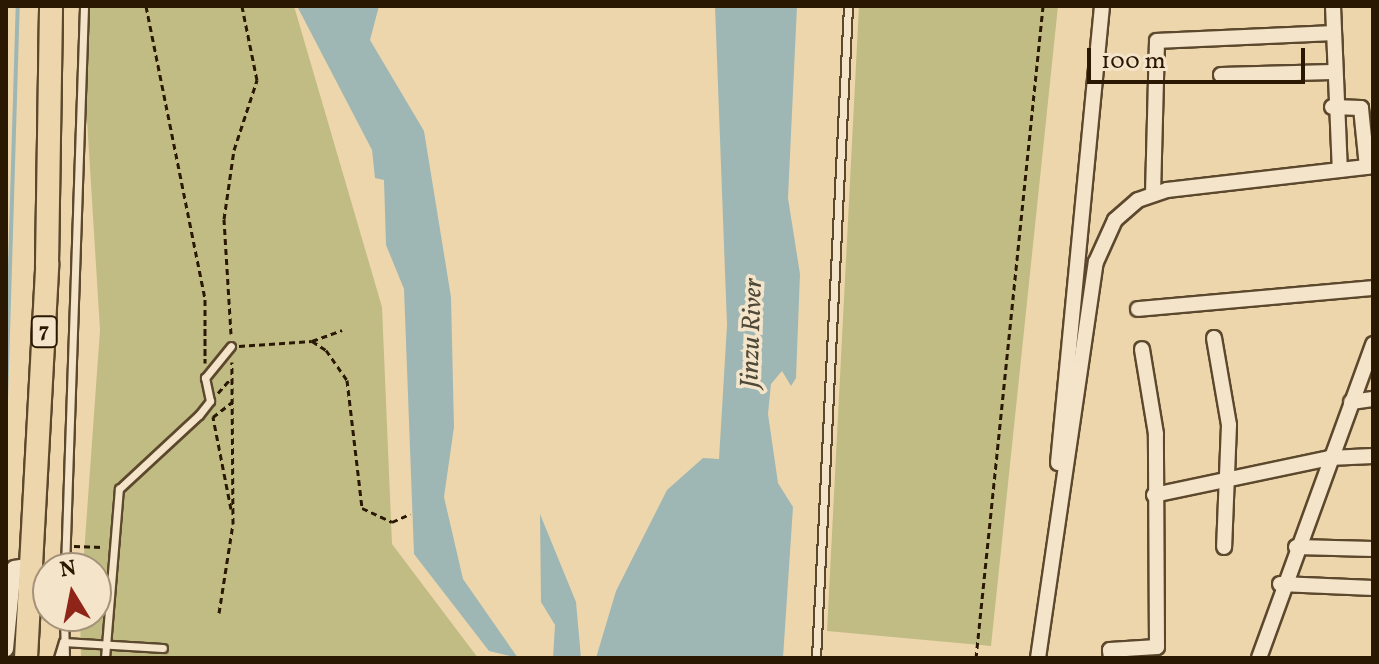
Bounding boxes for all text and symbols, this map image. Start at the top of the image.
scale bar [1091,32,1309,82]
text: 100 m [1101,45,1166,79]
water label: Jinzu River [735,277,771,389]
road number: 7 [30,314,58,350]
north arrow [32,552,112,632]
text: N [58,553,79,586]

